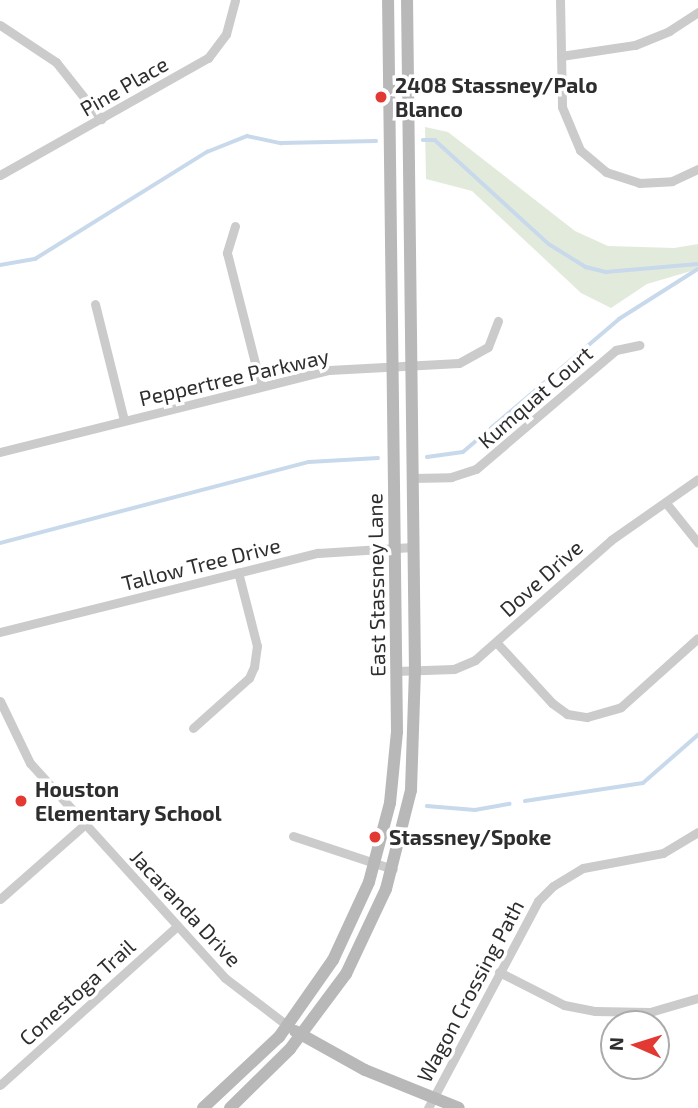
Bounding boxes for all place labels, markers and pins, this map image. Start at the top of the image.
place label: 2408 Stassney/Palo Blanco [395,72,598,122]
marker: 2408 Stassney/Palo Blanco [373,89,389,105]
place label: Houston Elementary School [35,776,222,826]
marker: Houston Elementary School [13,793,29,809]
place label: Stassney/Spoke [389,824,551,850]
marker: Stassney/Spoke [367,829,383,845]

